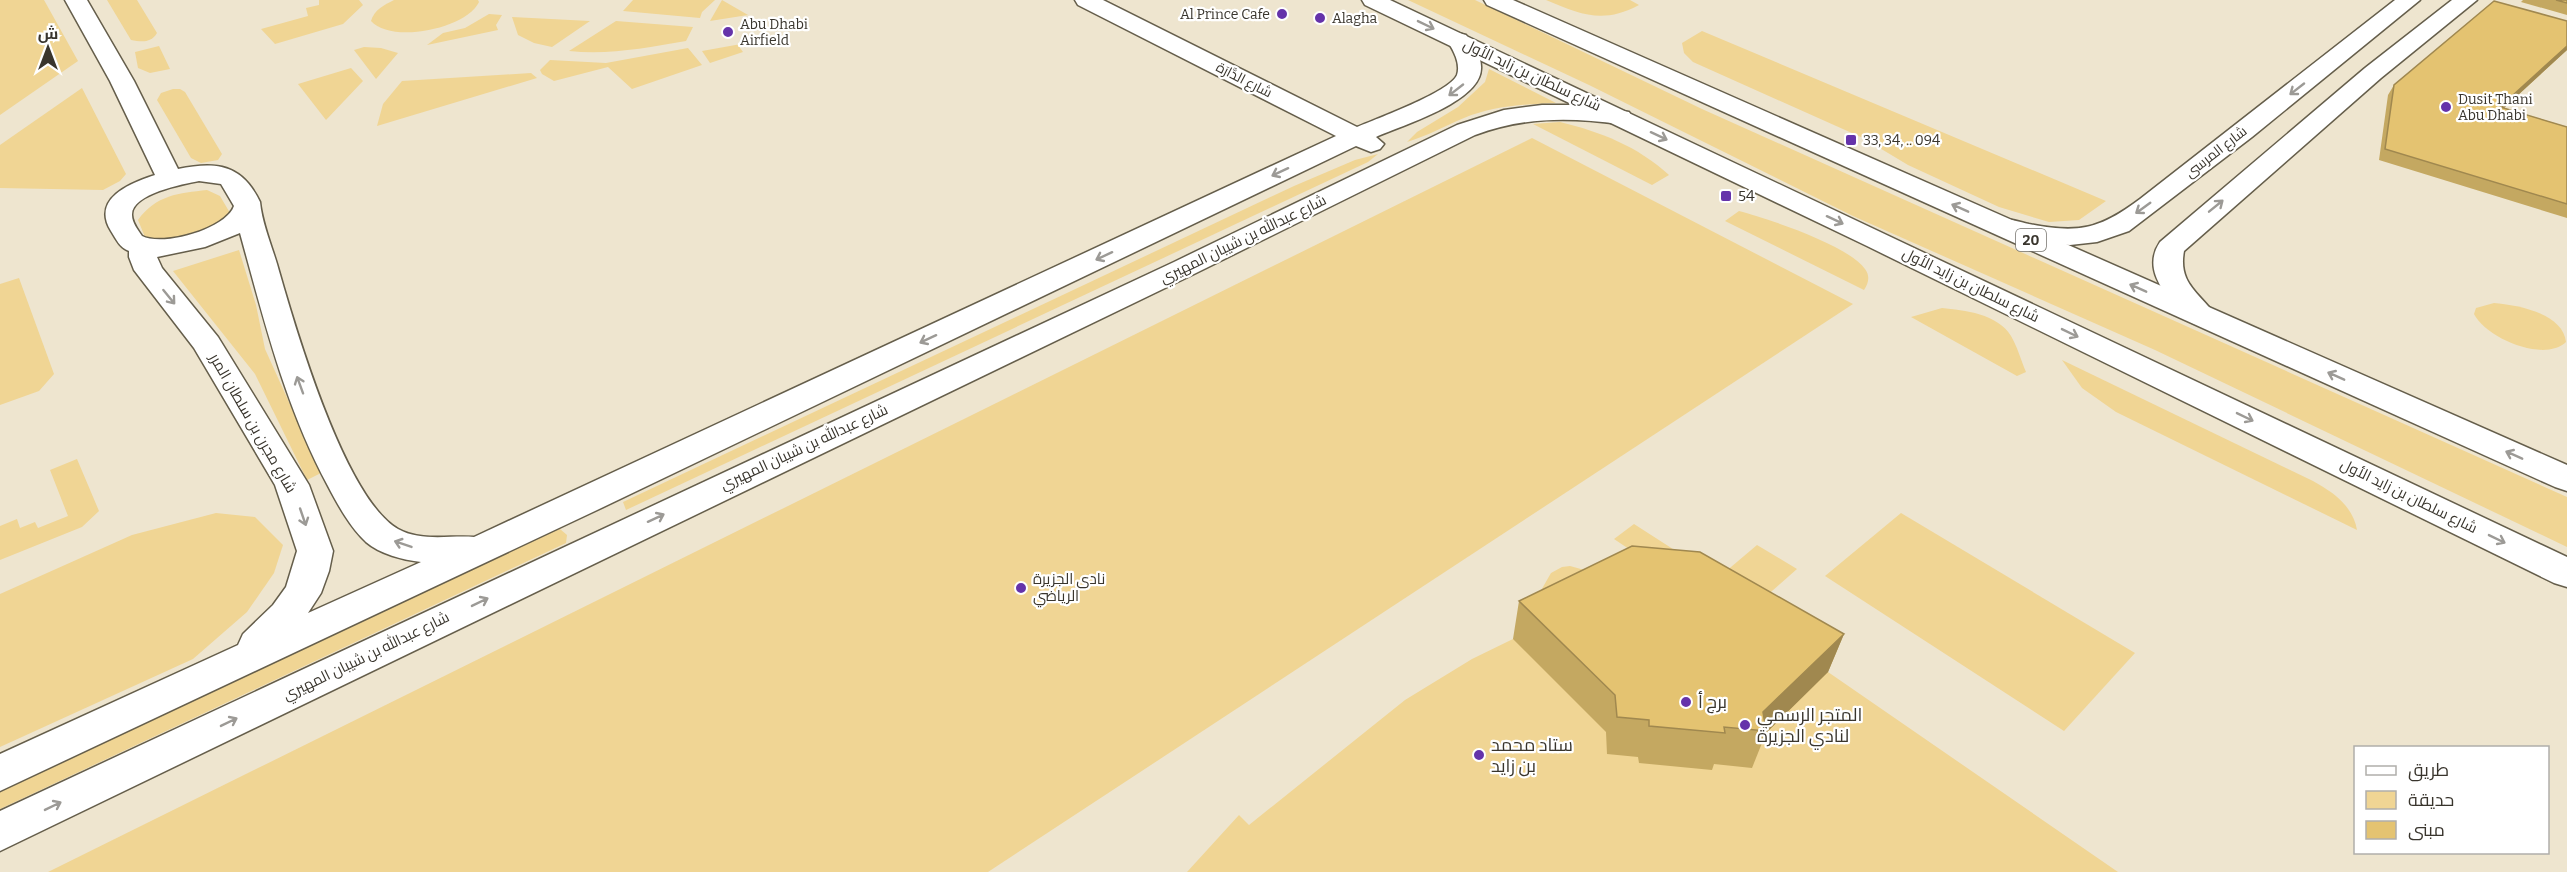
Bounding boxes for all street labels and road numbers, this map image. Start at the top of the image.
street label: شارع سلطان بن زايد الأول [1459,35,1604,117]
street label: شارع الدَّارَة [1213,59,1275,101]
street label: شارع المرسى [2182,123,2250,181]
street label: شارع عبدالله بن شيبان المهيري [1156,190,1330,290]
road number: 20 [2016,229,2046,251]
street label: شارع سلطان بن زايد الأول [1899,244,2042,328]
street label: شارع مجرن بن سلطان المرر [203,349,300,497]
street label: شارع عبدالله بن شيبان المهيري [717,399,892,497]
street label: شارع سلطان بن زايد الأول [2337,455,2480,539]
street label: شارع عبدالله بن شيبان المهيري [279,607,453,707]

